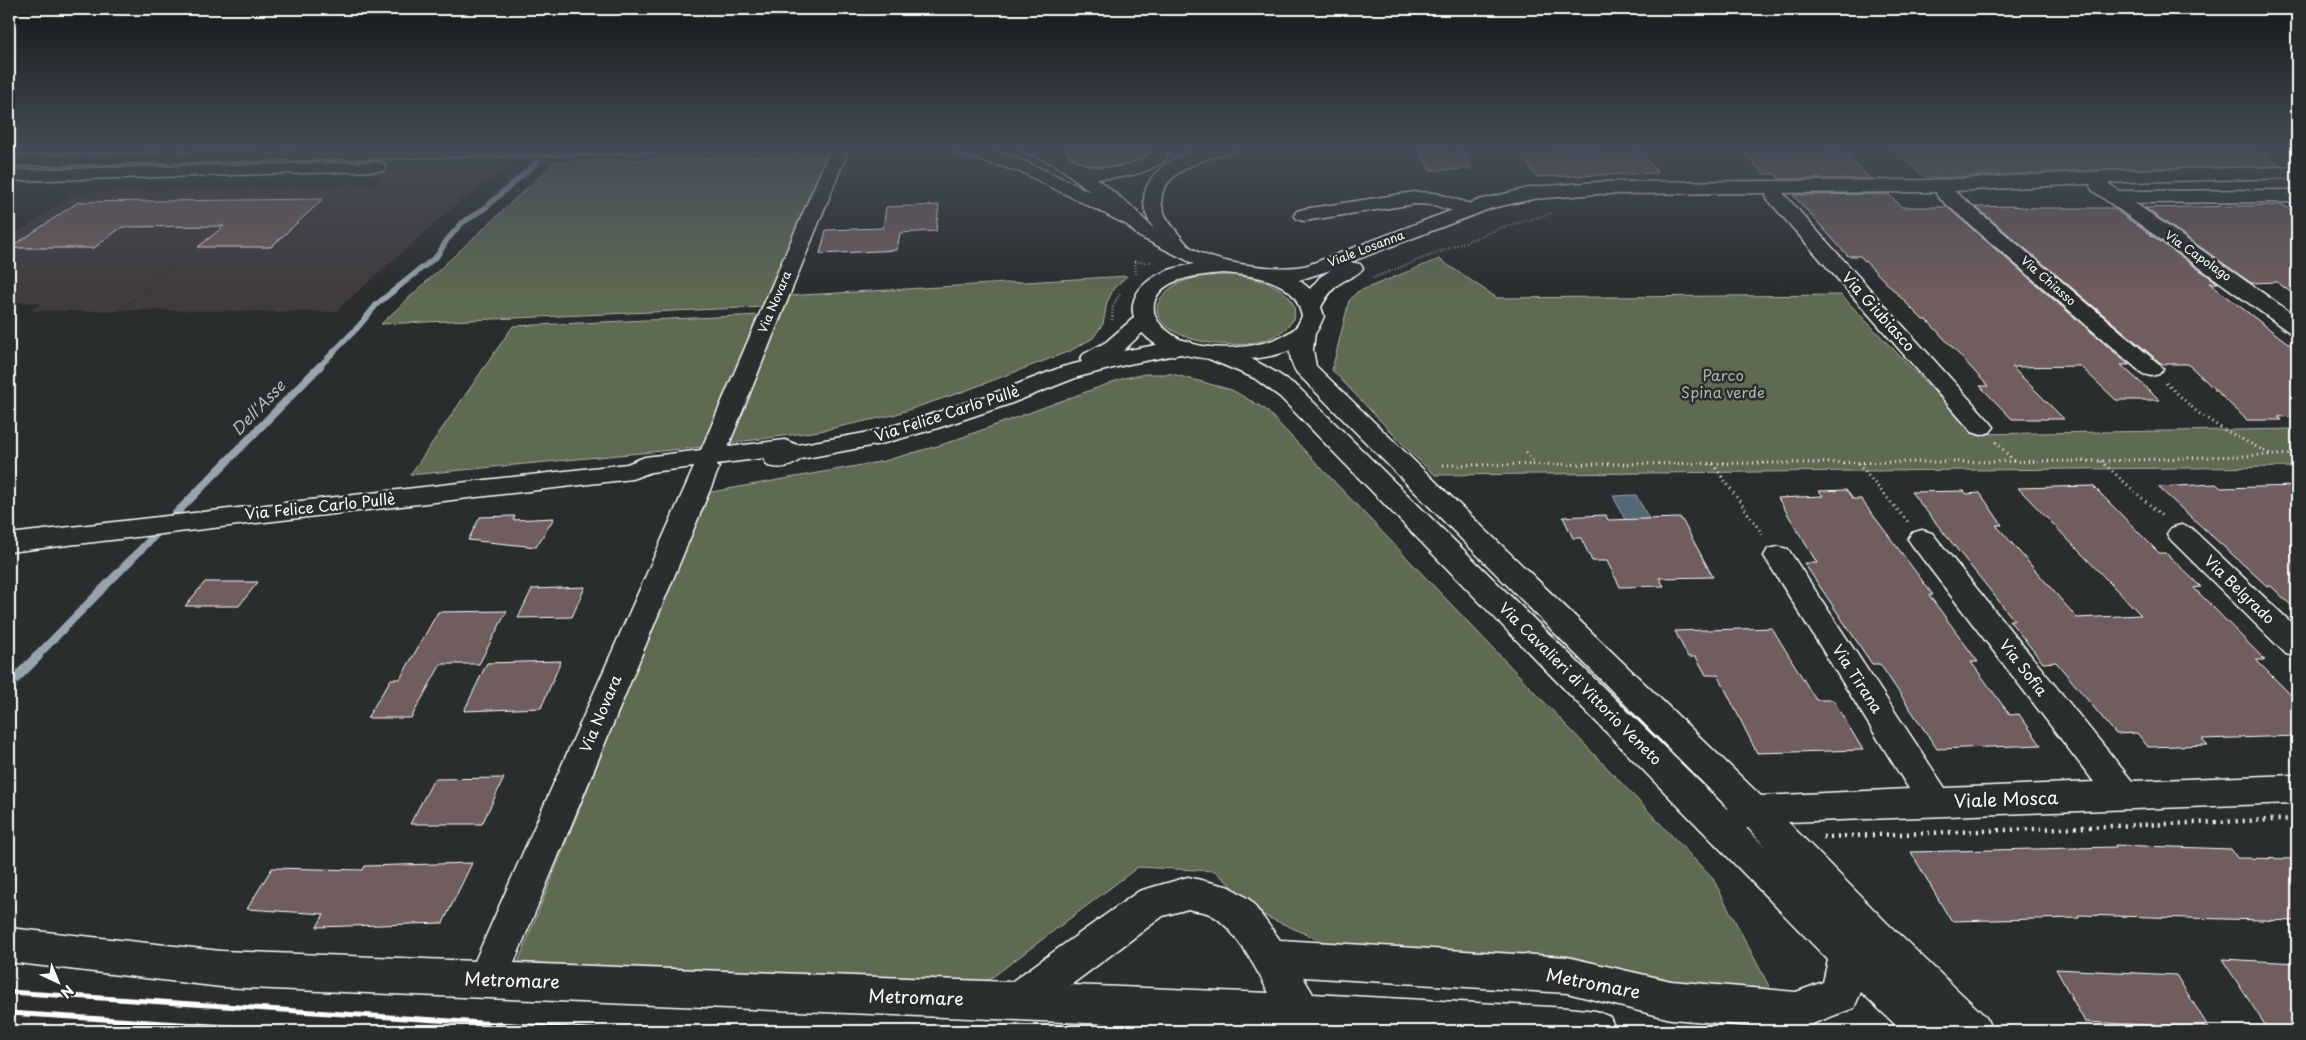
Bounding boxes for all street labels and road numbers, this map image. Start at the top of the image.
street label: Viale Losanna [1325,225,1407,271]
street label: Via Capolago [2162,226,2236,285]
street label: Via Chiasso [2017,251,2080,309]
street label: Via Giubiasco [1837,266,1921,356]
street label: Via Novara [753,267,795,335]
street label: Via Felice Carlo Pullè [871,378,1022,447]
street label: Via Felice Carlo Pullè [244,486,396,525]
street label: Via Belgrado [2199,549,2281,629]
street label: Via Cavalieri di Vittorio Veneto [1494,596,1668,770]
street label: Via Sofia [1995,634,2054,701]
street label: Via Tirana [1827,639,1889,718]
street label: Via Novara [573,671,627,756]
street label: Viale Mosca [1953,783,2060,814]
street label: Metromare [1544,960,1643,1005]
street label: Metromare [464,964,560,995]
street label: Metromare [868,981,964,1012]

